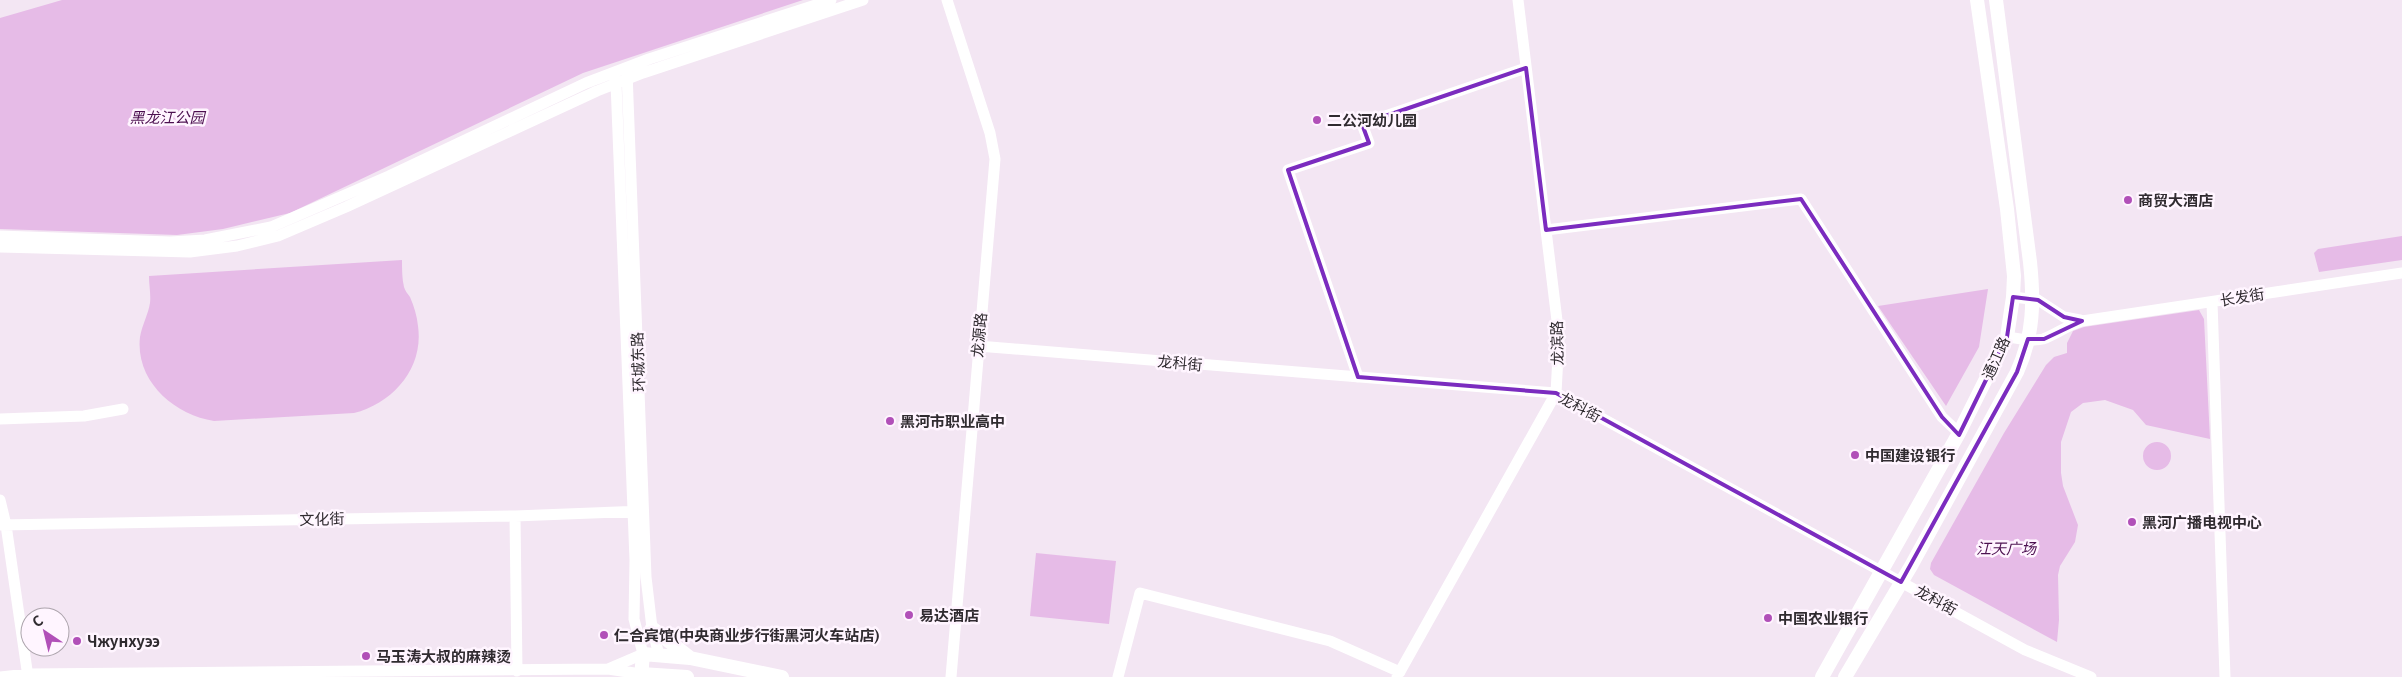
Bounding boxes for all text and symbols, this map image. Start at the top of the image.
park label: 黑龙江公园 [129,108,206,127]
place label: 二公河幼儿园 [1327,111,1417,130]
marker: 二公河幼儿园 [1311,114,1323,126]
place label: 商贸大酒店 [2138,191,2213,210]
marker: 商贸大酒店 [2122,194,2134,206]
street label: 长发街 [2218,284,2266,310]
street label: 龙源路 [968,312,990,358]
street label: 龙滨路 [1547,320,1567,366]
street label: 环城东路 [627,332,649,392]
street label: 通江路 [1978,334,2014,382]
street label: 龙科街 [1157,352,1203,374]
street label: 龙科街 [1556,388,1604,426]
place label: 黑河市职业高中 [900,412,1005,431]
marker: 黑河市职业高中 [884,415,896,427]
place label: 中国建设银行 [1865,446,1955,465]
marker: 中国建设银行 [1849,449,1861,461]
street label: 文化街 [299,509,345,529]
place label: 黑河广播电视中心 [2142,513,2262,532]
marker: 黑河广播电视中心 [2126,516,2138,528]
park label: 江天广场 [1976,539,2038,558]
street label: 龙科街 [1912,581,1960,619]
place label: 易达酒店 [919,606,979,625]
north arrow [20,607,70,657]
marker: 易达酒店 [903,609,915,621]
place label: 中国农业银行 [1778,609,1868,628]
text: С [29,611,46,631]
marker: 中国农业银行 [1762,612,1774,624]
place label: 仁合宾馆(中央商业步行街黑河火车站店) [614,626,879,645]
marker: 仁合宾馆(中央商业步行街黑河火车站店) [598,629,610,641]
place label: Чжунхуээ [87,632,160,651]
marker: Чжунхуээ [71,635,83,647]
place label: 马玉涛大叔的麻辣烫 [376,647,511,666]
marker: 马玉涛大叔的麻辣烫 [360,650,372,662]

